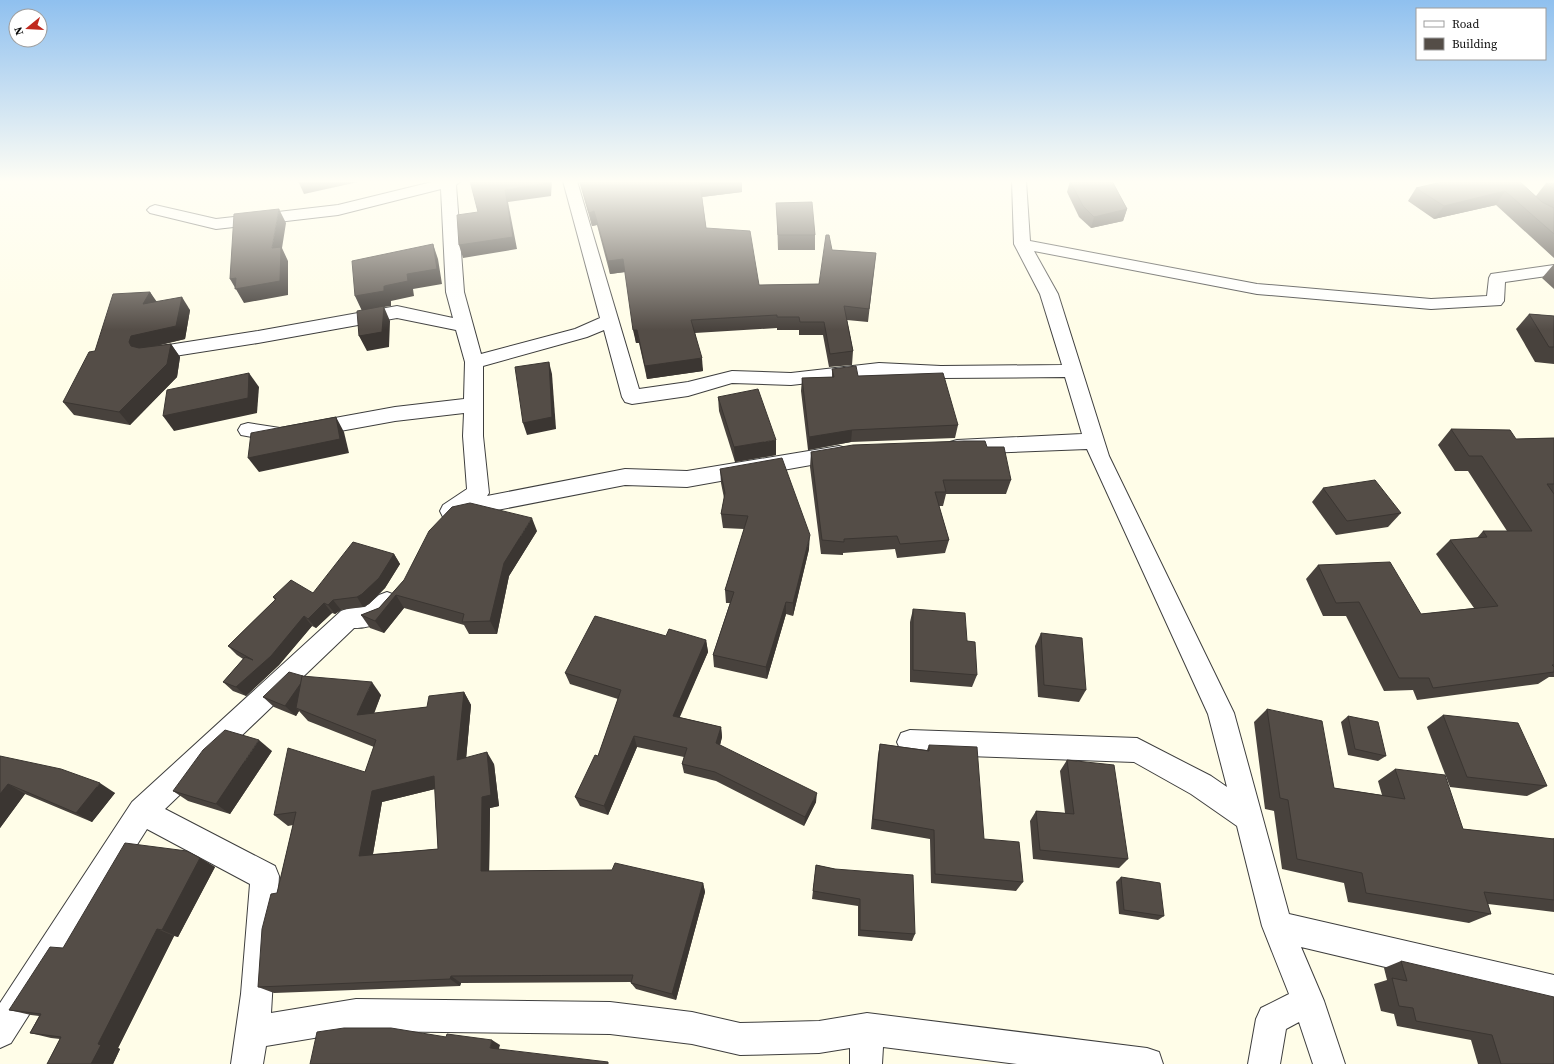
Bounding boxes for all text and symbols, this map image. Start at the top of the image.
north arrow [8,8,48,48]
legend [1416,8,1546,60]
text: Road [1452,16,1479,32]
text: N [11,25,27,37]
text: Building [1452,36,1497,52]

